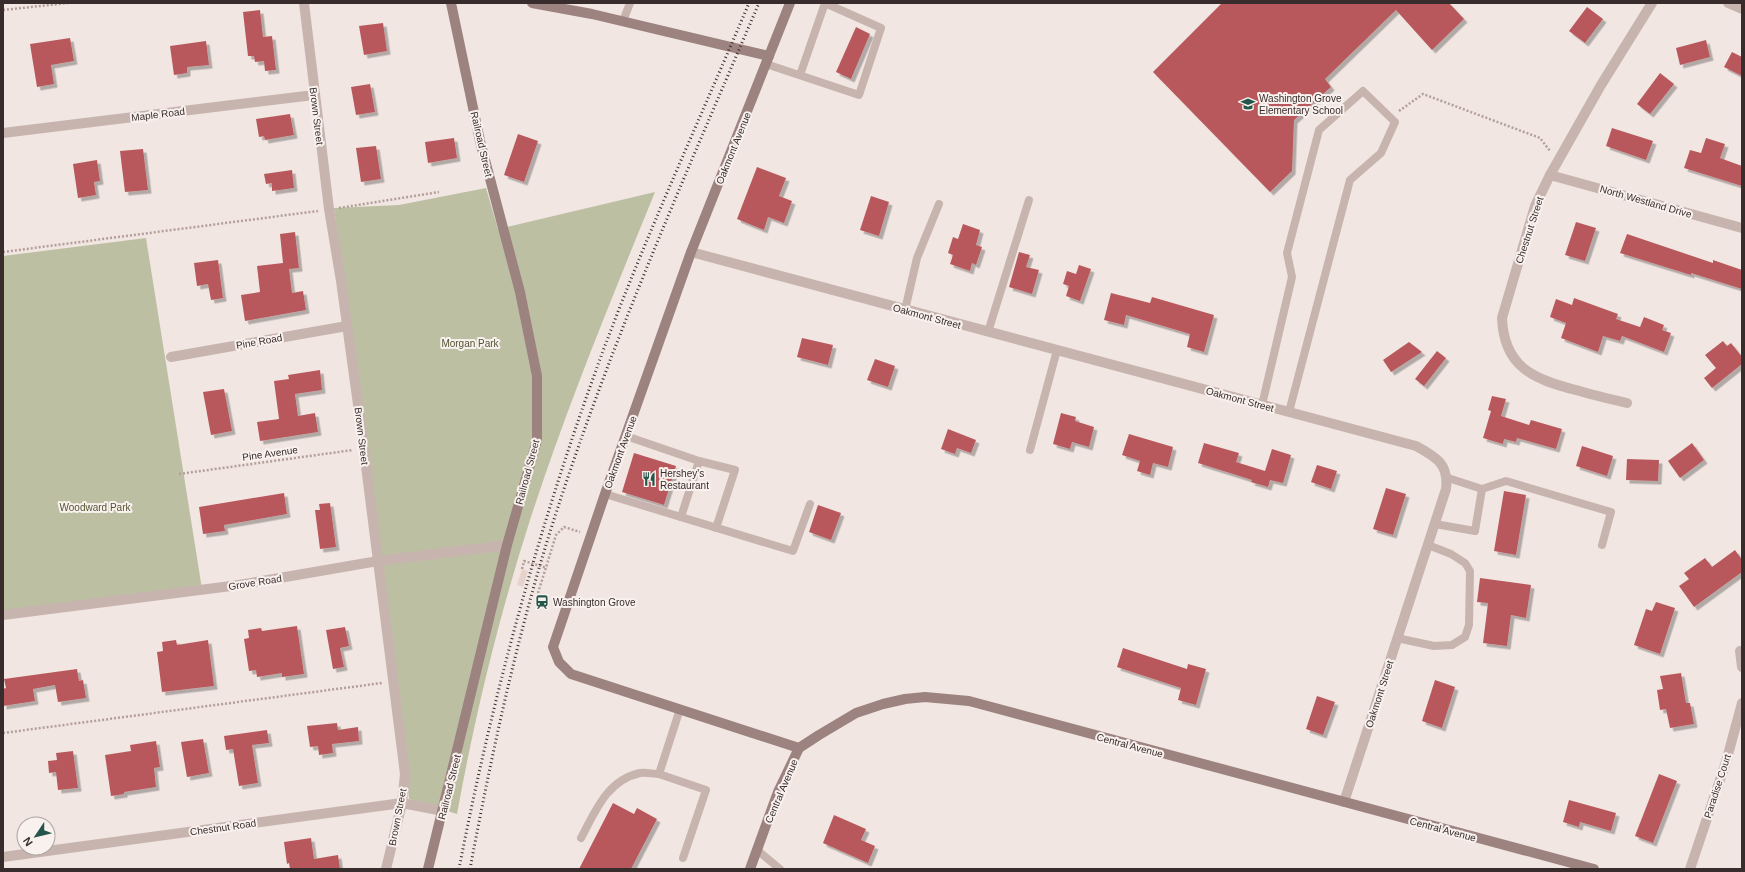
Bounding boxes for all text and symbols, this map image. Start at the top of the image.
street label: Brown Street [308,87,326,146]
place label: Washington Grove Elementary School [1259,93,1343,116]
school or university icon: Washington Grove Elementary School [1240,96,1256,112]
street label: Maple Road [131,106,185,123]
street label: Railroad Street [469,110,494,178]
street label: Oakmont Avenue [714,110,753,186]
street label: North Westland Drive [1599,183,1693,220]
street label: Chestnut Street [1514,195,1546,265]
street label: Oakmont Street [892,302,962,331]
street label: Pine Road [235,332,283,351]
park label: Morgan Park [441,338,500,349]
street label: Oakmont Street [1205,385,1275,414]
street label: Brown Street [353,407,371,466]
street label: Oakmont Avenue [602,414,639,490]
street label: Railroad Street [514,438,541,506]
street label: Pine Avenue [242,444,299,463]
place label: Hershey's Restaurant [660,468,709,491]
restaurant icon: Hershey's Restaurant [641,471,657,487]
park label: Woodward Park [60,502,131,513]
street label: Grove Road [228,573,283,592]
station icon: Washington Grove [534,594,550,610]
place label: Washington Grove [553,597,636,608]
street label: Oakmont Street [1363,659,1396,729]
street label: Central Avenue [1096,731,1165,760]
street label: Railroad Street [436,753,463,821]
street label: Paradise Court [1702,753,1733,820]
street label: Central Avenue [763,757,800,825]
street label: Brown Street [387,787,408,847]
street label: Central Avenue [1409,815,1478,844]
north arrow [16,816,56,856]
street label: Chestnut Road [189,817,257,838]
text: N [21,835,35,848]

